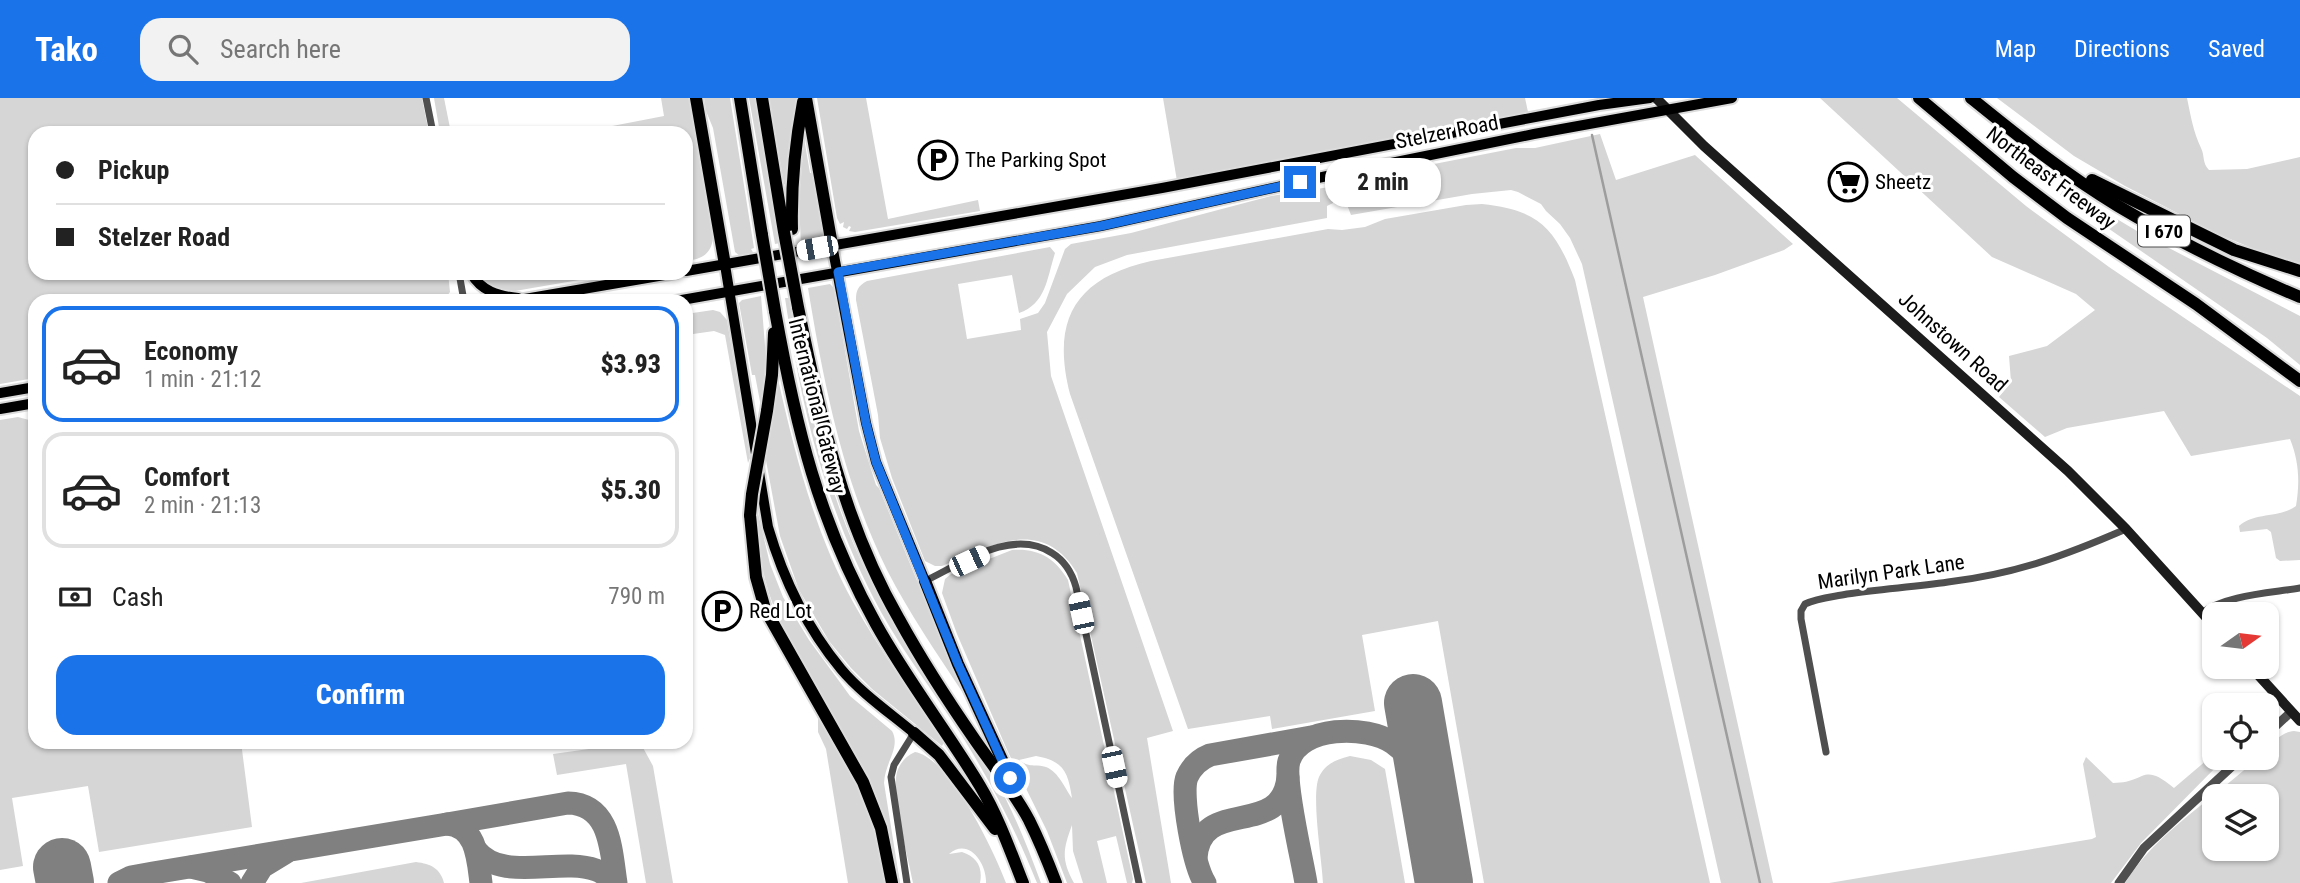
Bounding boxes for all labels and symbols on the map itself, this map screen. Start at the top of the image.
street label: Stelzer Road [1394,110,1500,154]
street label: Northeast Freeway [1982,122,2120,234]
parking icon: The Parking Spot [917,139,959,181]
place label: The Parking Spot [965,148,1106,172]
callout: 2 min [1324,158,1440,206]
supermarket icon: Sheetz [1827,161,1869,203]
route end [1284,166,1316,198]
place label: Sheetz [1875,170,1931,194]
road number: I 670 [2138,216,2190,246]
car [795,234,840,262]
street label: Johnstown Road [1894,287,2012,397]
street label: International Gateway [784,316,851,497]
car [946,543,993,579]
street label: Marilyn Park Lane [1816,550,1966,594]
parking icon: Red Lot [701,590,743,632]
car [1067,590,1096,636]
place label: Red Lot [749,599,812,623]
north arrow [2202,602,2278,679]
car [1100,744,1129,790]
route start [994,762,1026,794]

